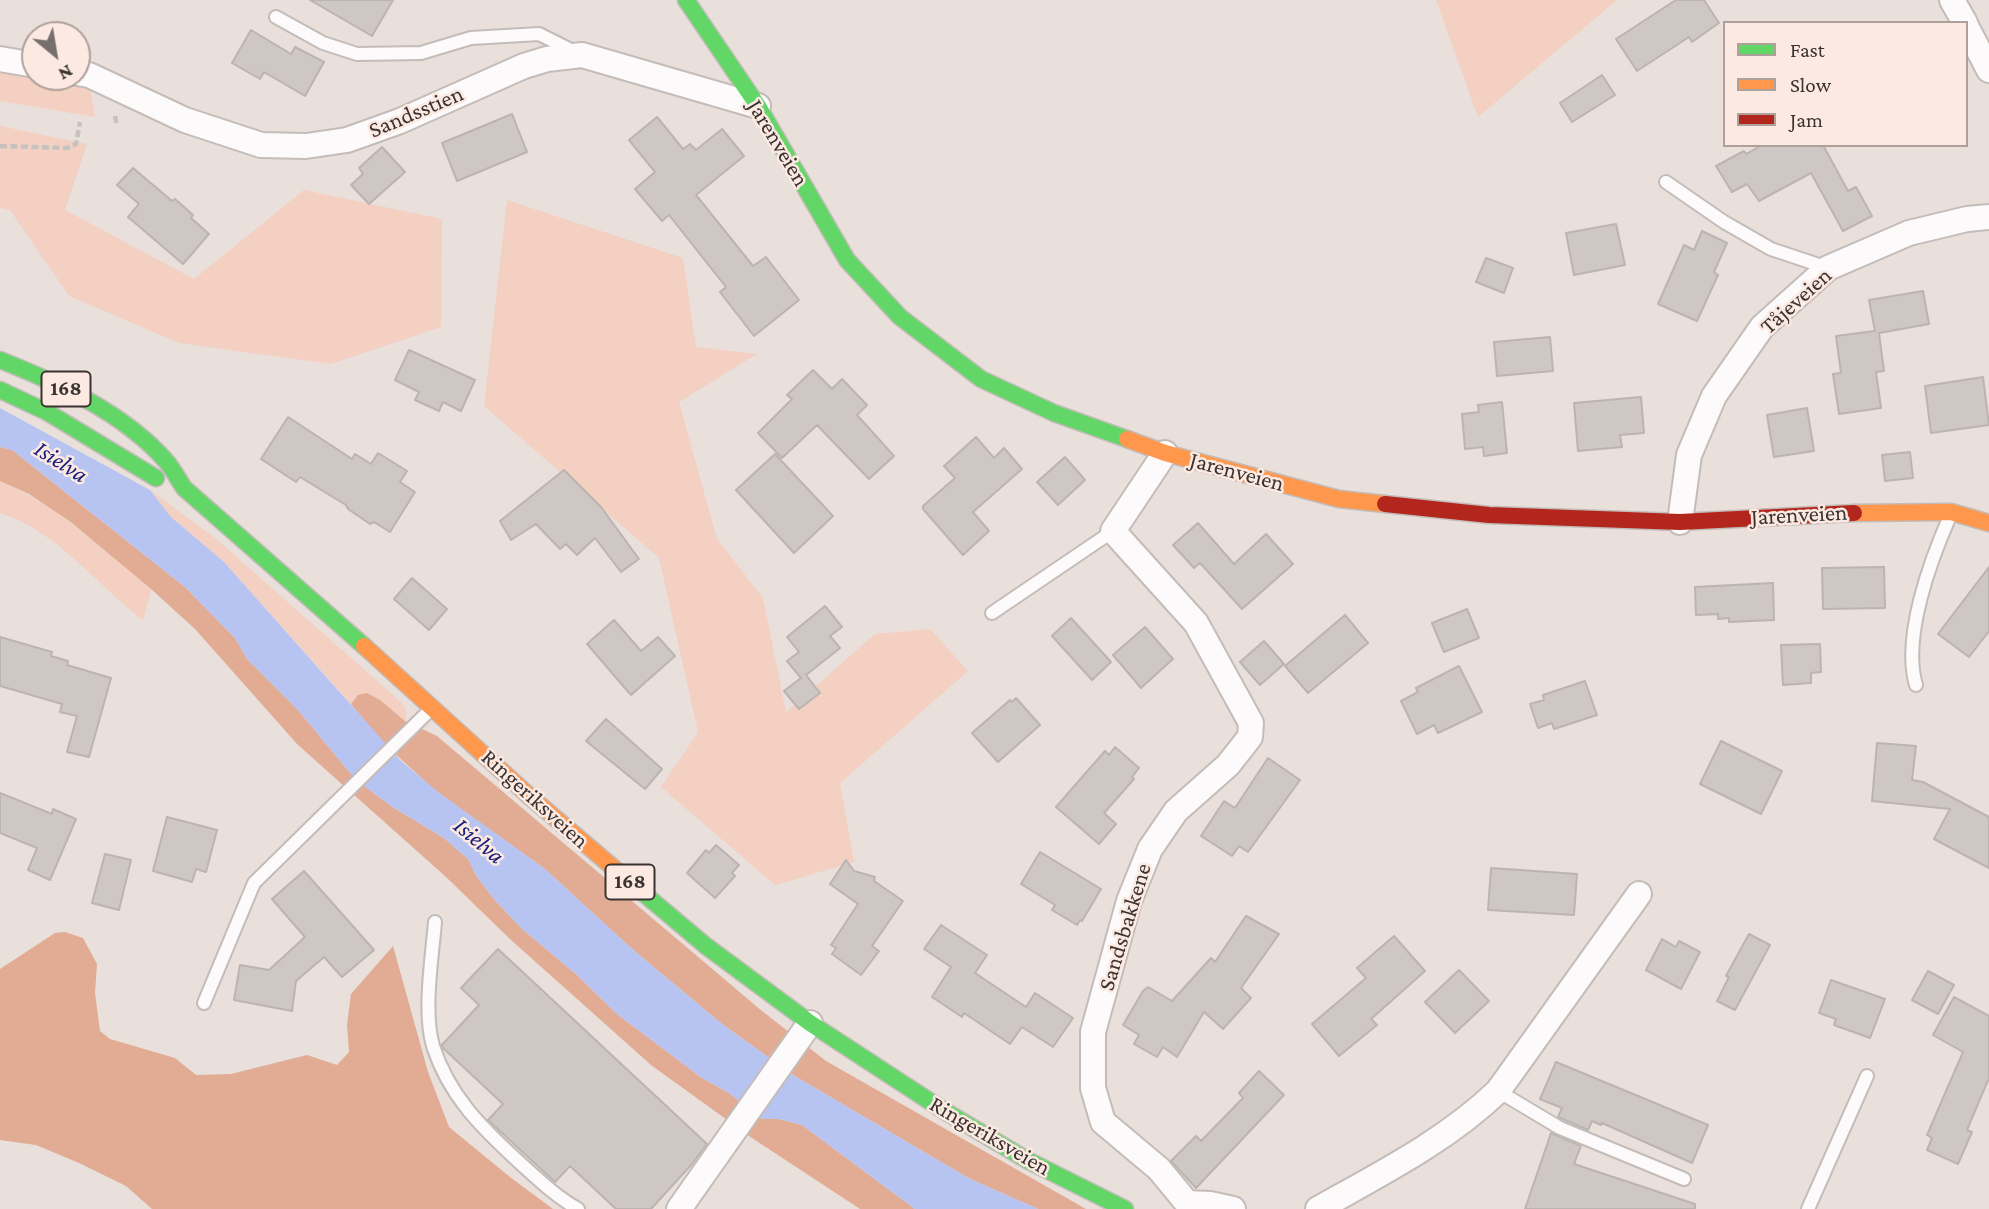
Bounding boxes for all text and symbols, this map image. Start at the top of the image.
north arrow [21,21,91,91]
legend [1723,21,1968,147]
text: Fast [1790,38,1825,62]
text: N [55,61,77,85]
text: Slow [1790,73,1831,97]
street label: Sandsstien [365,80,467,144]
street label: Jarenveien [741,95,815,191]
text: Jam [1790,108,1823,132]
street label: Tåjeveien [1754,262,1838,340]
road number: 168 [42,372,90,406]
water label: Isielva [29,435,93,489]
street label: Jarenveien [1187,446,1287,498]
street label: Jarenveien [1750,499,1848,531]
street label: Ringeriksveien [476,744,594,854]
water label: Isielva [448,812,510,870]
street label: Sandsbakkene [1093,860,1157,994]
road number: 168 [606,864,654,900]
street label: Ringeriksveien [925,1090,1055,1182]

